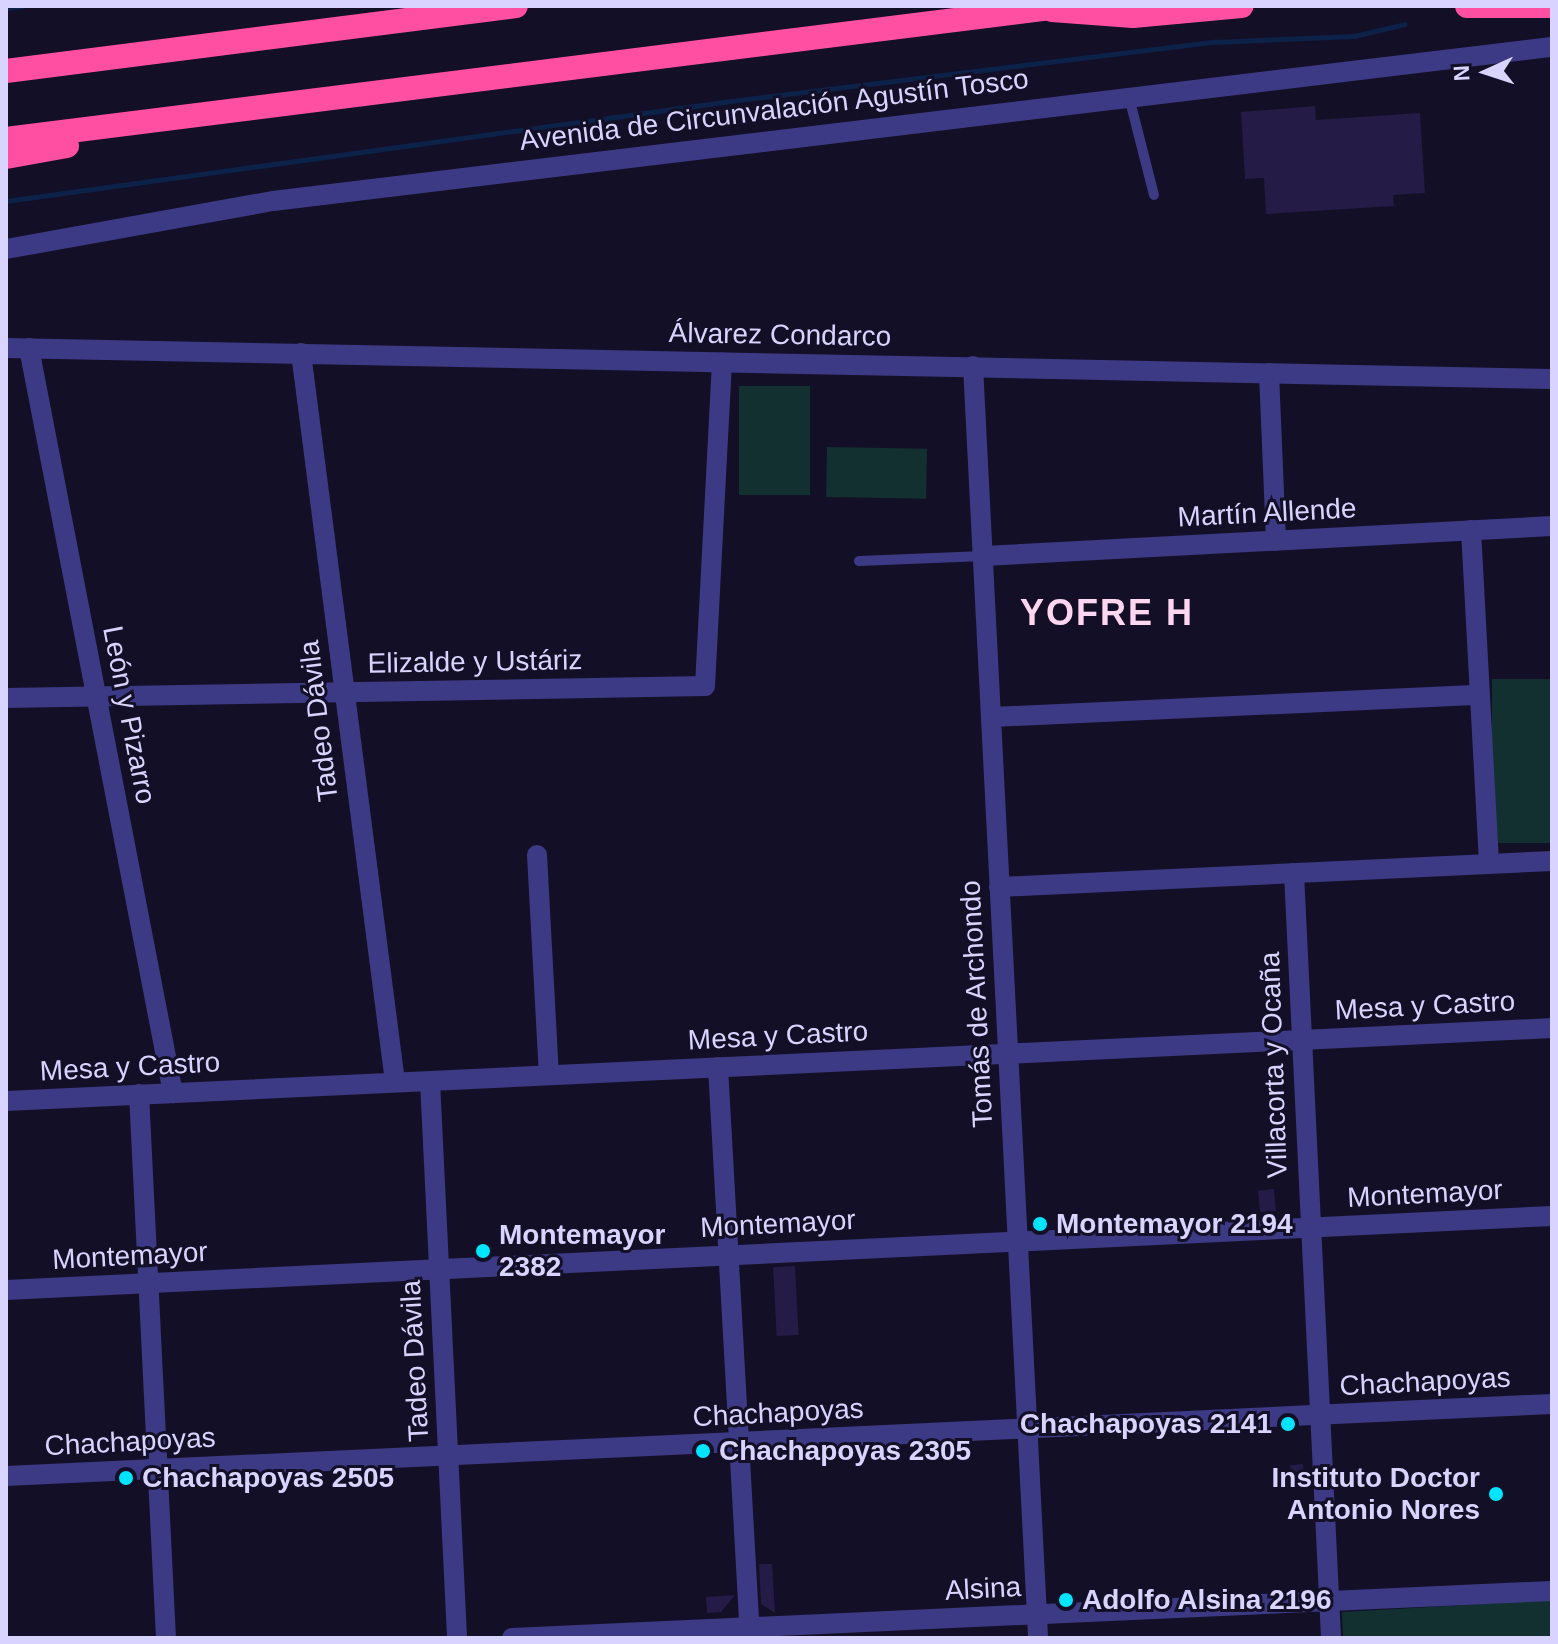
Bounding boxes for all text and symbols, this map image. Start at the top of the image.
north arrow [1446,32,1526,112]
street label: Avenida de Circunvalación Agustín Tosco [517,62,1031,158]
text: N [1449,65,1474,82]
street label: Álvarez Condarco [668,316,892,354]
street label: Martín Allende [1176,491,1358,535]
district label: YOFRE H [1020,591,1194,635]
street label: León y Pizarro [95,623,163,807]
street label: Tadeo Dávila [292,639,346,803]
street label: Elizalde y Ustáriz [367,643,583,681]
street label: Tomás de Archondo [954,879,1000,1129]
street label: Villacorta y Ocaña [1253,951,1295,1179]
street label: Mesa y Castro [1334,984,1516,1028]
street label: Mesa y Castro [687,1014,869,1058]
street label: Mesa y Castro [39,1045,221,1089]
street label: Montemayor [1346,1173,1504,1215]
street label: Montemayor [699,1203,857,1245]
place label: Montemayor 2194 [1056,1207,1293,1241]
marker: Montemayor 2194 [1031,1215,1049,1233]
place label: Montemayor 2382 [499,1218,665,1284]
street label: Montemayor [51,1235,209,1277]
marker: Montemayor 2382 [474,1242,492,1260]
street label: Tadeo Dávila [394,1279,436,1443]
street label: Chachapoyas [1339,1361,1511,1403]
street label: Chachapoyas [692,1392,864,1434]
place label: Chachapoyas 2141 [1020,1407,1272,1441]
marker: Chachapoyas 2141 [1279,1415,1297,1433]
street label: Chachapoyas [44,1421,216,1463]
place label: Chachapoyas 2305 [719,1434,971,1468]
marker: Chachapoyas 2305 [694,1442,712,1460]
place label: Chachapoyas 2505 [142,1461,394,1495]
place label: Instituto Doctor Antonio Nores [1272,1461,1480,1527]
marker: Chachapoyas 2505 [117,1469,135,1487]
marker: Instituto Doctor Antonio Nores [1487,1485,1505,1503]
street label: Alsina [944,1570,1022,1608]
place label: Adolfo Alsina 2196 [1082,1583,1333,1617]
marker: Adolfo Alsina 2196 [1057,1591,1075,1609]

